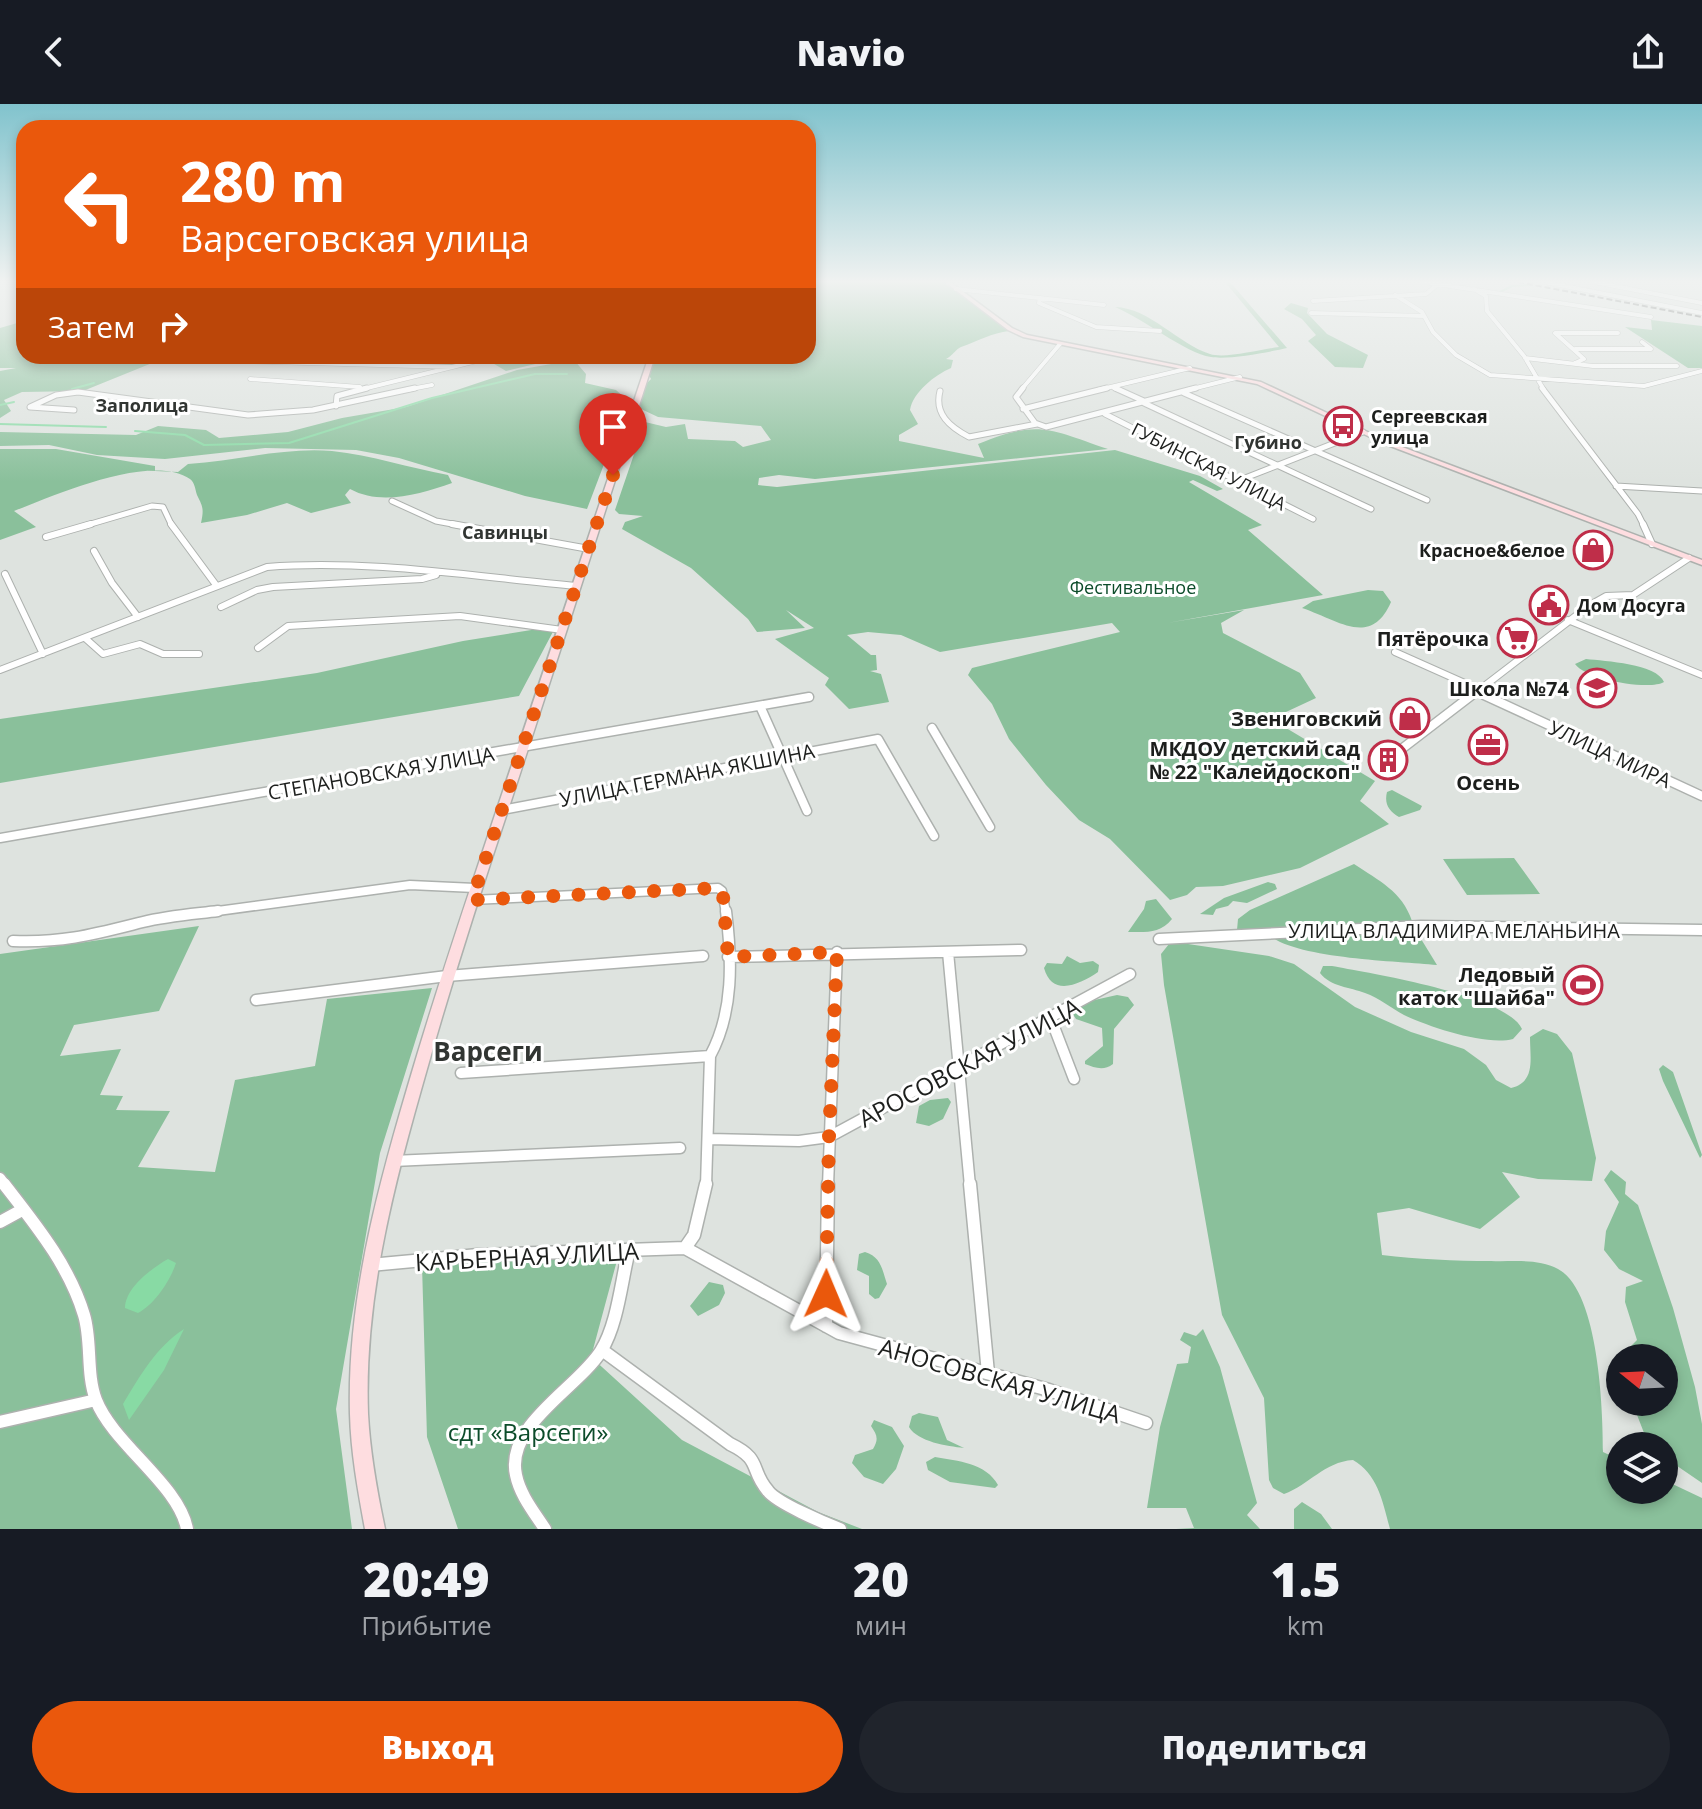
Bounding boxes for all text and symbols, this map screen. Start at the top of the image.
text: Navio [796,28,906,77]
icon: back [32,30,76,74]
icon: share [1626,30,1670,74]
text: 280 m [180,142,346,218]
icon: left [48,152,152,256]
text: Варсеговская улица [180,214,530,263]
icon: right [151,304,195,348]
text: Затем [48,306,135,347]
district label: Заполица [95,393,189,417]
pin [579,393,647,475]
place label: Сергеевская улица [1371,404,1488,449]
icon: arrive [591,405,635,449]
bus stop icon: Сергеевская улица [1322,405,1364,447]
street label: ГУБИНСКАЯ УЛИЦА [1128,417,1291,516]
district label: Губино [1234,430,1302,454]
district label: Савинцы [462,520,548,544]
shop icon: Красное&белое [1572,529,1614,571]
place label: Красное&белое [1419,538,1565,562]
park label: Фестивальное [1070,575,1196,599]
public building icon: Дом Досуга [1528,584,1570,626]
place label: Дом Досуга [1577,593,1686,617]
supermarket icon: Пятёрочка [1496,617,1538,659]
place label: Пятёрочка [1377,625,1489,652]
school or university icon: Школа №74 [1576,667,1618,709]
place label: Школа №74 [1449,675,1570,702]
shop icon: Звениговский [1389,697,1431,739]
place label: Звениговский [1231,705,1382,732]
street label: УЛИЦА МИРА [1544,714,1676,794]
office icon: Осень [1467,724,1509,766]
place label: МКДОУ детский сад № 22 "Калейдоскоп" [1149,735,1360,785]
street label: УЛИЦА ГЕРМАНА ЯКШИНА [557,737,817,813]
building icon: МКДОУ детский сад № 22 "Калейдоскоп" [1367,739,1409,781]
street label: СТЕПАНОВСКАЯ УЛИЦА [266,740,497,806]
place label: Осень [1456,769,1520,796]
street label: УЛИЦА ВЛАДИМИРА МЕЛАНЬИНА [1288,917,1620,944]
place label: Ледовый каток "Шайба" [1398,961,1555,1011]
sports icon: Ледовый каток "Шайба" [1562,964,1604,1006]
street label: АРОСОВСКАЯ УЛИЦА [852,989,1086,1134]
district label: Варсеги [433,1033,543,1069]
street label: КАРЬЕРНАЯ УЛИЦА [414,1234,641,1278]
position arrow [784,1252,868,1336]
street label: АНОСОВСКАЯ УЛИЦА [875,1330,1125,1431]
north arrow [1606,1344,1678,1416]
map controls [1606,1344,1678,1504]
park label: сдт «Варсеги» [448,1415,608,1448]
button: layers [1606,1432,1678,1504]
text: 20:49 [363,1546,490,1611]
text: 20 [853,1546,909,1611]
text: 1.5 [1271,1546,1341,1611]
text: Прибытие [361,1607,492,1643]
text: мин [855,1607,907,1643]
text: km [1287,1607,1324,1643]
button: Выход [32,1701,843,1793]
button: Поделиться [859,1701,1670,1793]

